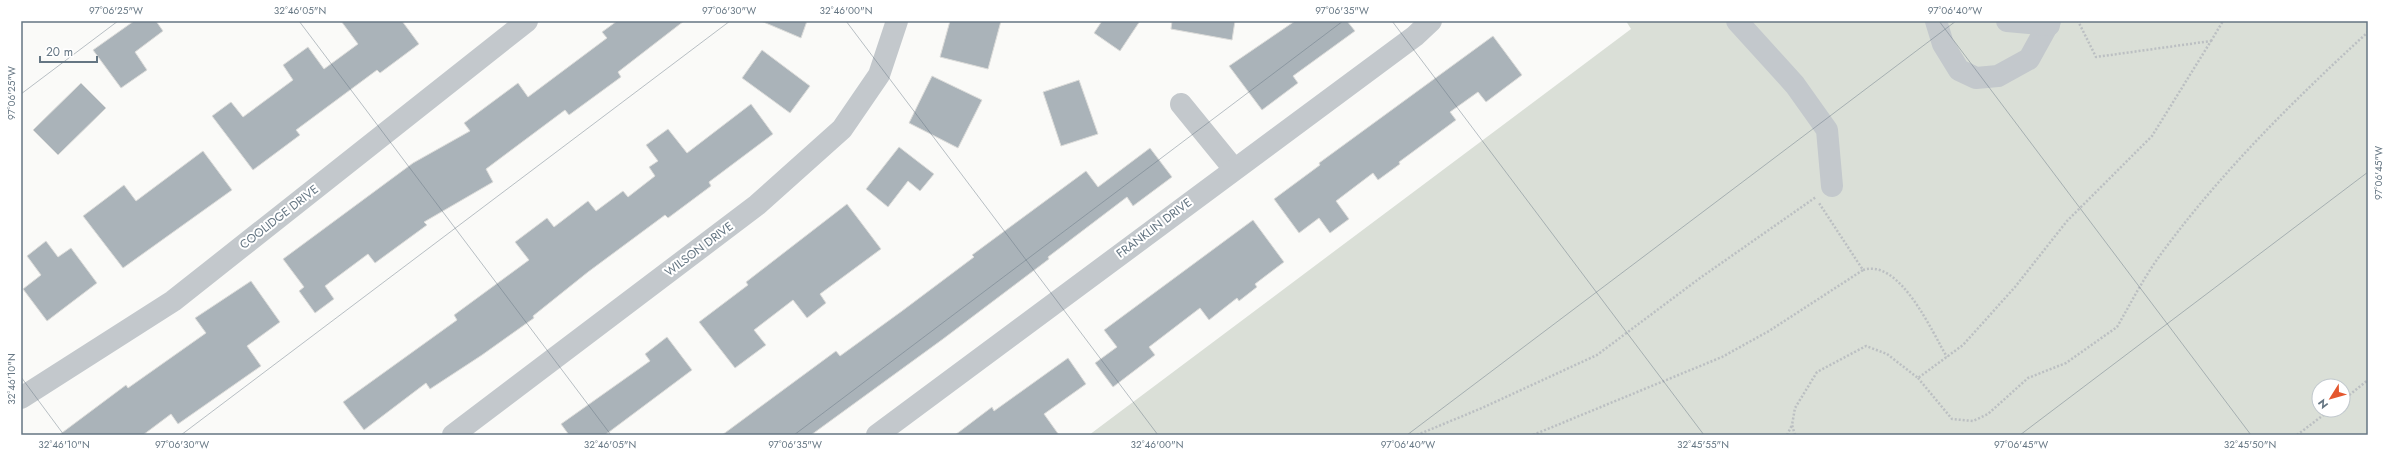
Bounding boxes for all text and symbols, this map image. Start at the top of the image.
text: 97°06'25"W [89,3,143,18]
text: 32°46'05"N [274,3,326,18]
text: 97°06'30"W [702,3,756,18]
text: 32°46'00"N [820,3,872,18]
text: 97°06'35"W [1315,3,1369,18]
text: 97°06'40"W [1928,3,1982,18]
scale bar [40,38,97,64]
text: 20 m [46,43,73,61]
text: 97°06'25"W [4,66,19,120]
text: 97°06'45"W [2371,146,2386,200]
street label: COOLIDGE DRIVE [236,181,322,253]
street label: FRANKLIN DRIVE [1113,194,1195,262]
street label: WILSON DRIVE [661,217,737,281]
text: 32°46'10"N [4,353,19,405]
north arrow [2311,378,2351,418]
text: N [2314,396,2332,412]
text: 32°46'10"N [38,437,90,452]
text: 97°06'30"W [155,437,209,452]
text: 32°46'05"N [584,437,636,452]
text: 97°06'35"W [768,437,822,452]
text: 32°46'00"N [1131,437,1183,452]
text: 97°06'40"W [1381,437,1435,452]
text: 32°45'55"N [1677,437,1729,452]
text: 97°06'45"W [1994,437,2048,452]
text: 32°45'50"N [2224,437,2276,452]

